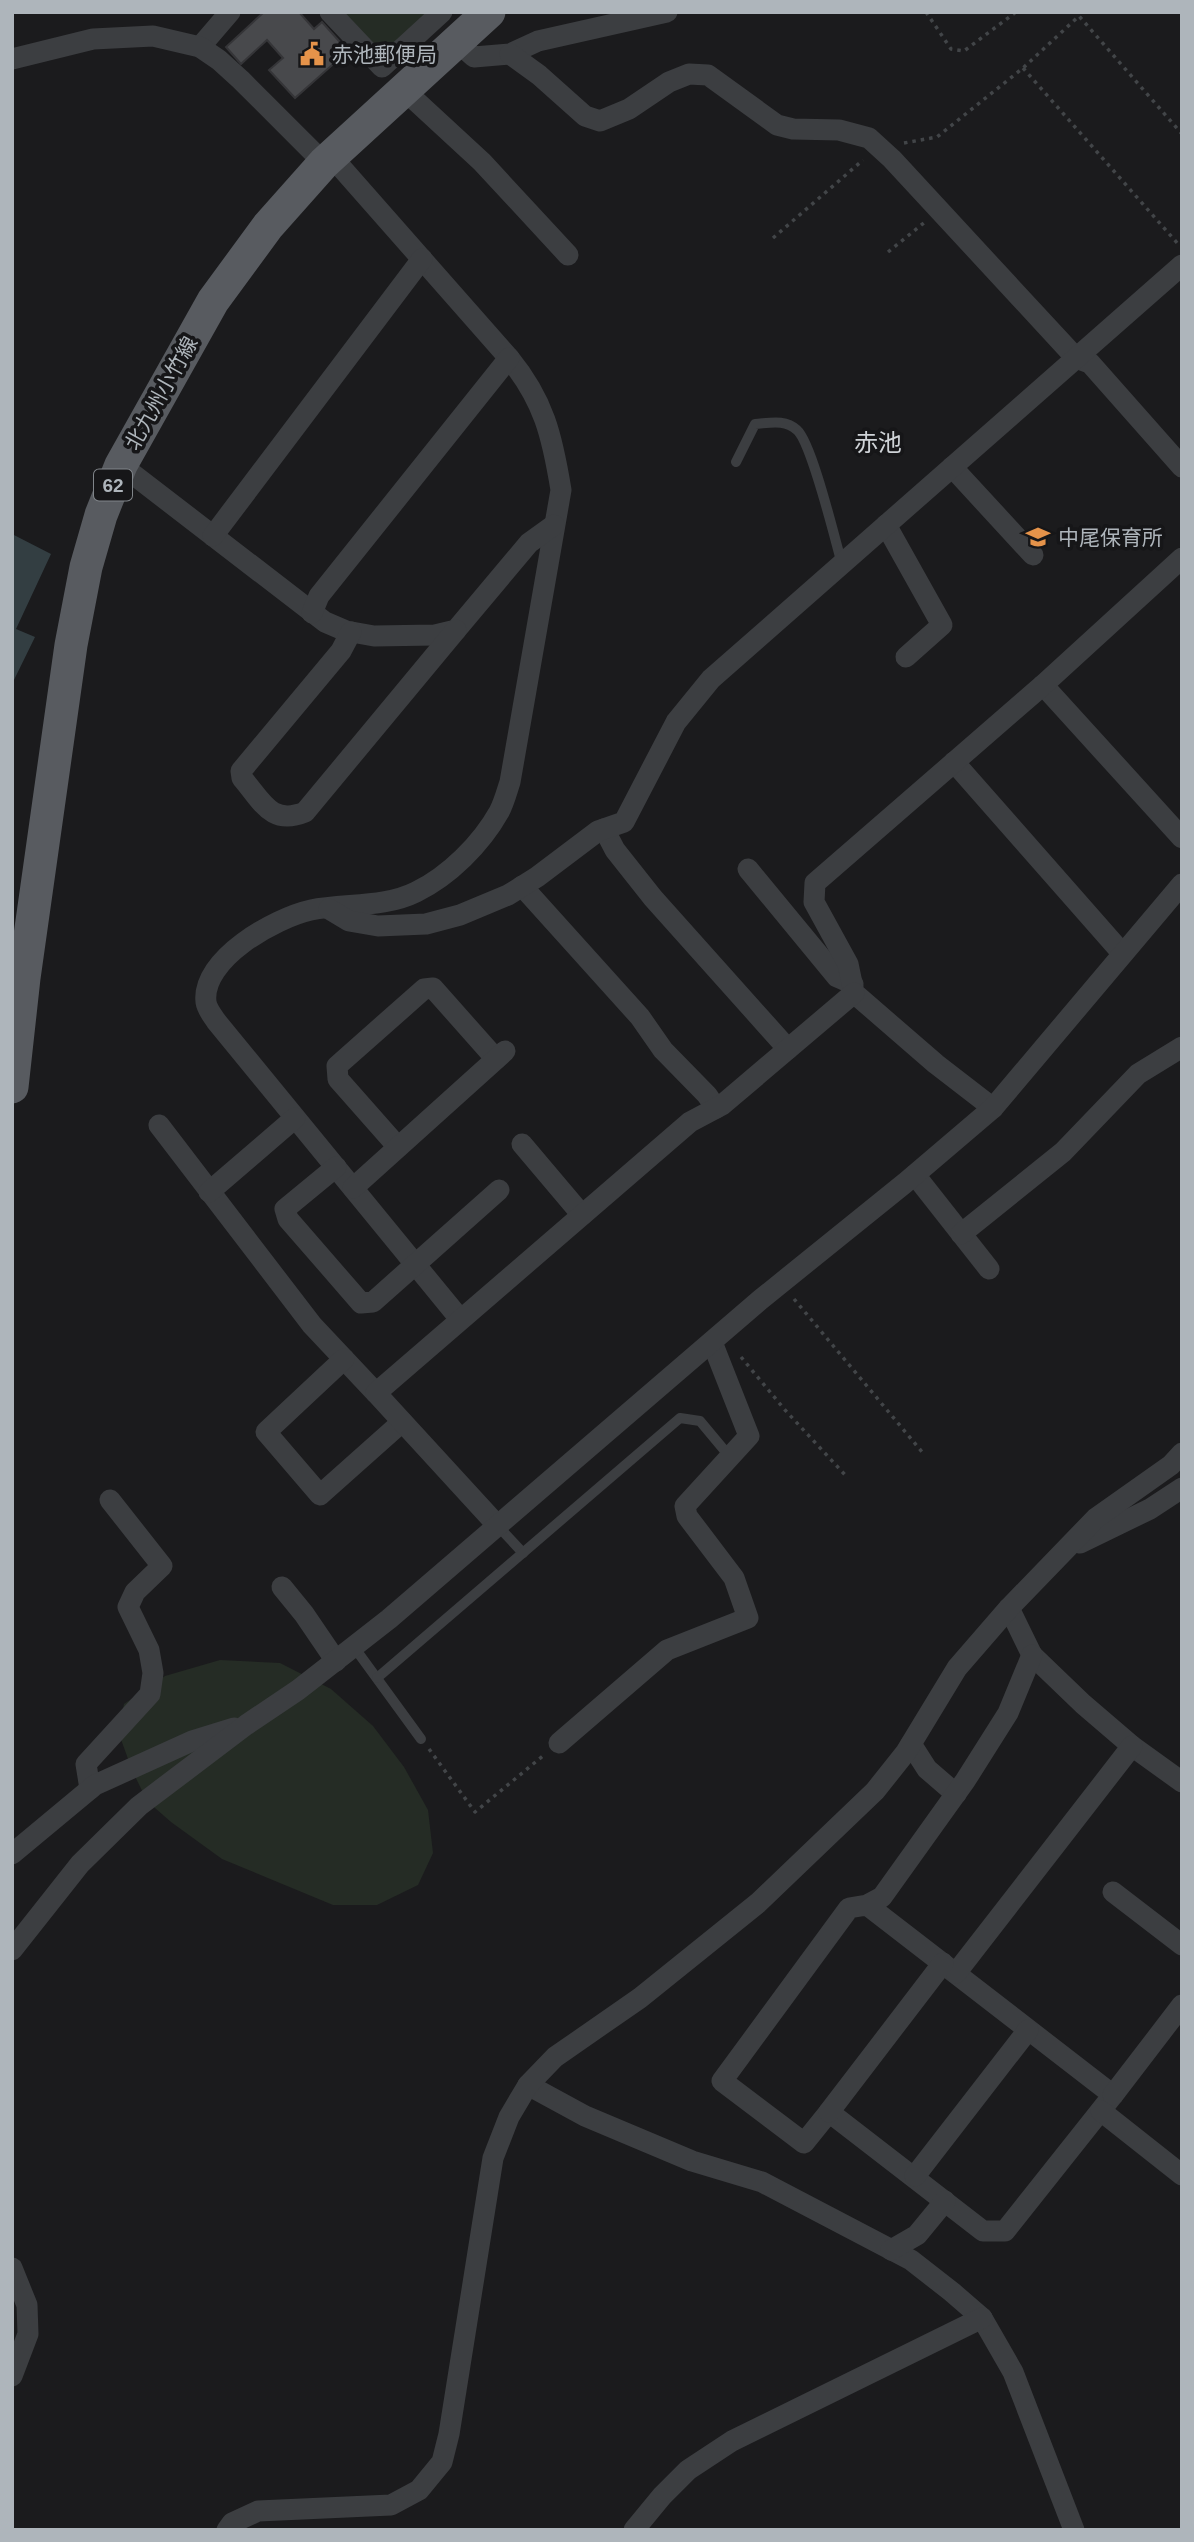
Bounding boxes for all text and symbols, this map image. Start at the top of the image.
public building icon: 赤池郵便局 [298,40,326,68]
place label: 赤池郵便局 [332,43,437,66]
street label: 北九州小竹線 [120,332,202,454]
district label: 赤池 [854,429,902,456]
road number: 62 [94,470,132,500]
school or university icon: 中尾保育所 [1024,523,1052,551]
place label: 中尾保育所 [1058,526,1163,549]

